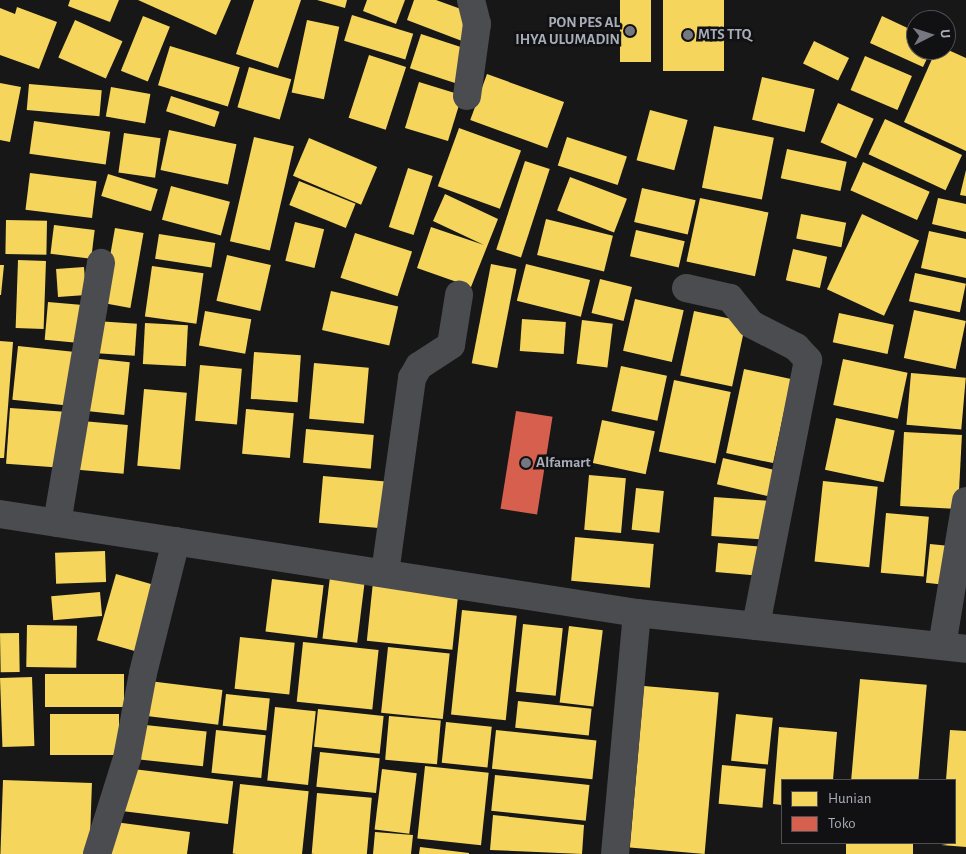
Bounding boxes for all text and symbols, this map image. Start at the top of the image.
north arrow [906,10,956,60]
place label: PON PES AL IHYA ULUMADIN [515,13,620,48]
marker: PON PES AL IHYA ULUMADIN [624,25,636,37]
place label: MTS TTQ [698,26,751,44]
marker: MTS TTQ [682,29,694,41]
text: U [938,29,952,39]
place label: Alfamart [536,454,591,472]
marker: Alfamart [520,457,532,469]
legend [781,779,956,844]
text: Hunian [828,791,872,806]
text: Toko [828,816,856,831]

